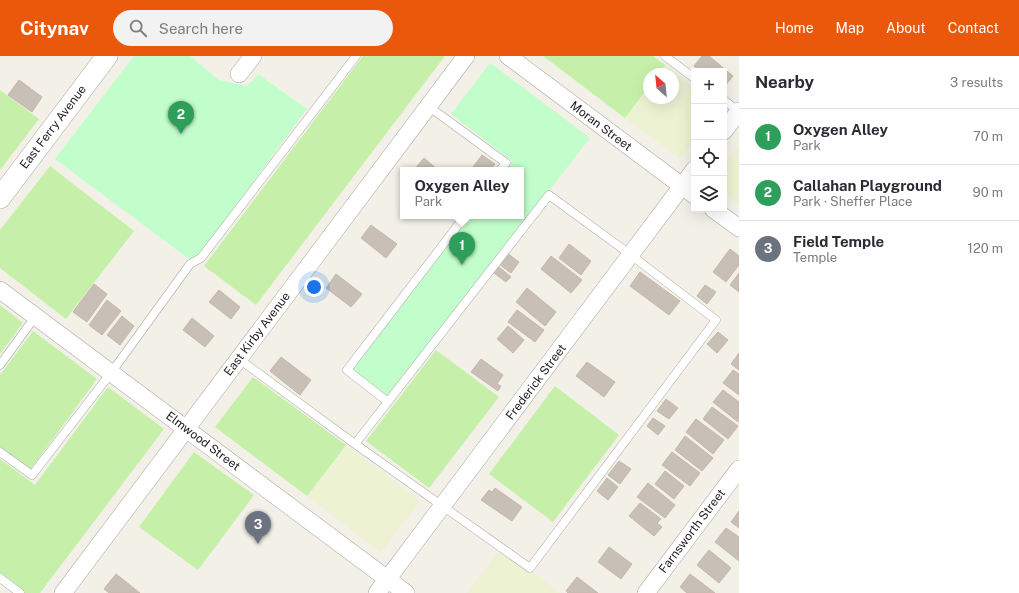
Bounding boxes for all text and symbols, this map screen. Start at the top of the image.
search box [113,10,393,46]
text: Citynav [20,17,89,39]
icon: search [127,17,149,39]
text: Search here [159,20,243,37]
text: Home [775,20,814,36]
text: Map [836,20,864,36]
text: About [886,20,926,36]
text: Contact [948,20,999,36]
north arrow [643,68,679,104]
map controls [691,68,727,212]
button: + [691,68,727,104]
text: Nearby [755,72,814,92]
text: 3 results [950,75,1003,90]
street label: East Ferry Avenue [17,82,89,172]
street label: Moran Street [567,98,635,154]
pin: 2 [168,101,194,134]
button: − [691,104,727,140]
text: Oxygen Alley [793,121,888,138]
text: 1 [765,129,771,144]
text: 70 m [973,129,1003,144]
text: Park [793,138,821,153]
button: locate [691,140,727,176]
popup [400,167,524,219]
button: layers [691,176,727,212]
text: Oxygen Alley [415,177,509,194]
text: Callahan Playground [793,177,942,194]
text: 2 [764,185,772,200]
text: 90 m [973,185,1003,200]
text: Park [415,194,442,209]
text: Park · Sheffer Place [793,194,912,209]
pin: 1 [449,232,475,265]
text: Field Temple [793,233,884,250]
text: 3 [764,241,772,256]
text: 120 m [968,241,1003,256]
text: Temple [793,250,837,265]
your location [304,277,324,297]
street label: East Kirby Avenue [221,289,293,379]
street label: Frederick Street [503,341,569,423]
street label: Elmwood Street [163,409,243,474]
street label: Farnsworth Street [656,486,728,576]
pin: 3 [245,511,271,544]

